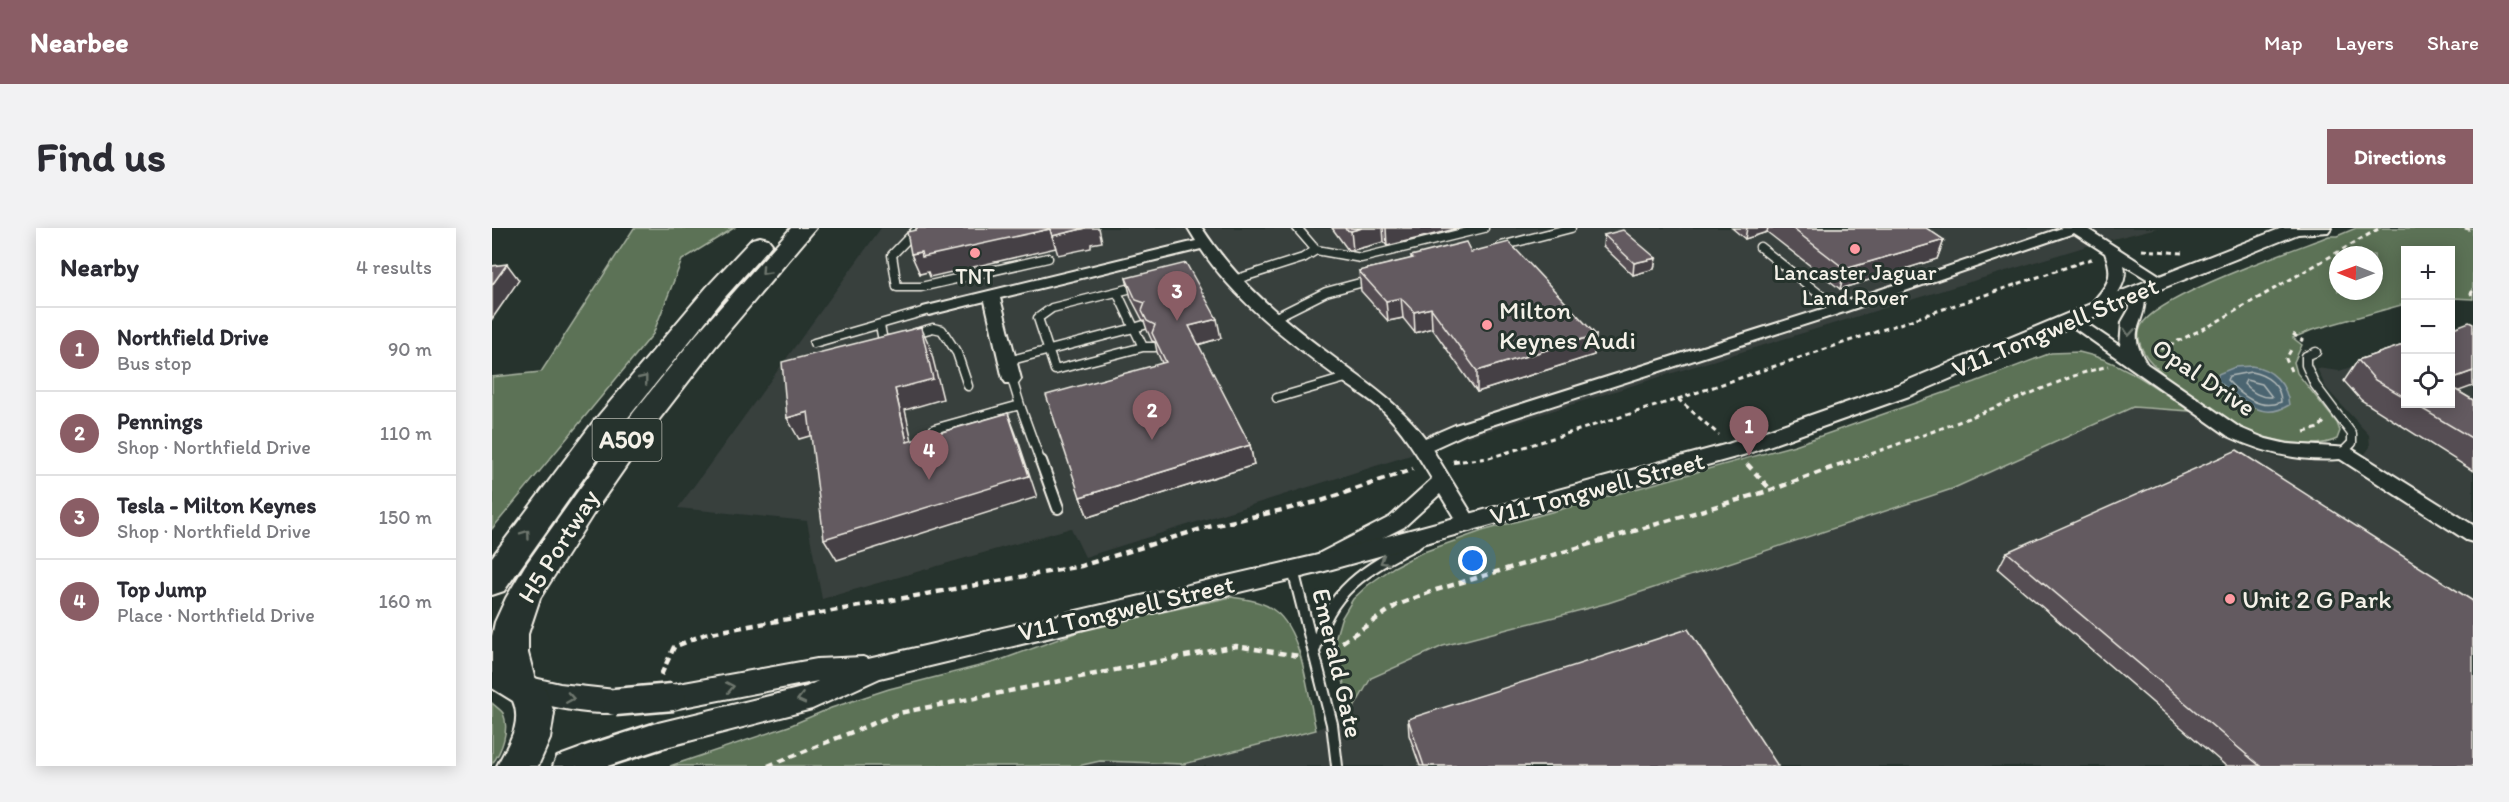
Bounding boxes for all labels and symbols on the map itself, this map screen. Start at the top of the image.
marker: Lancaster Jaguar Land Rover [1848,242,1862,256]
marker: TNT [968,246,982,260]
north arrow [2329,246,2383,300]
place label: Lancaster Jaguar Land Rover [1773,259,1937,311]
place label: TNT [955,263,995,290]
one-way arrow [761,264,772,275]
street label: V11 Tongwell Street [1947,269,2163,385]
pin: 3 [1158,272,1196,321]
place label: Milton Keynes Audi [1499,294,1636,356]
marker: Milton Keynes Audi [1480,318,1494,332]
one-way arrow [2123,327,2136,337]
street label: Opal Drive [2146,331,2262,423]
one-way arrow [636,374,647,385]
pin: 2 [1132,390,1172,440]
pin: 1 [1730,406,1768,456]
road number: A509 [592,419,662,461]
pin: 4 [910,430,948,480]
street label: V11 Tongwell Street [1486,444,1708,532]
street label: H5 Portway [510,483,606,609]
one-way arrow [519,530,530,541]
your location [1458,546,1487,575]
one-way arrow [1379,553,1390,565]
street label: V11 Tongwell Street [1015,568,1237,648]
place label: Unit 2 G Park [2242,583,2391,615]
street label: Emerald Gate [1305,585,1371,741]
marker: Unit 2 G Park [2223,592,2237,606]
one-way arrow [725,681,735,693]
one-way arrow [565,691,575,703]
one-way arrow [797,692,807,705]

